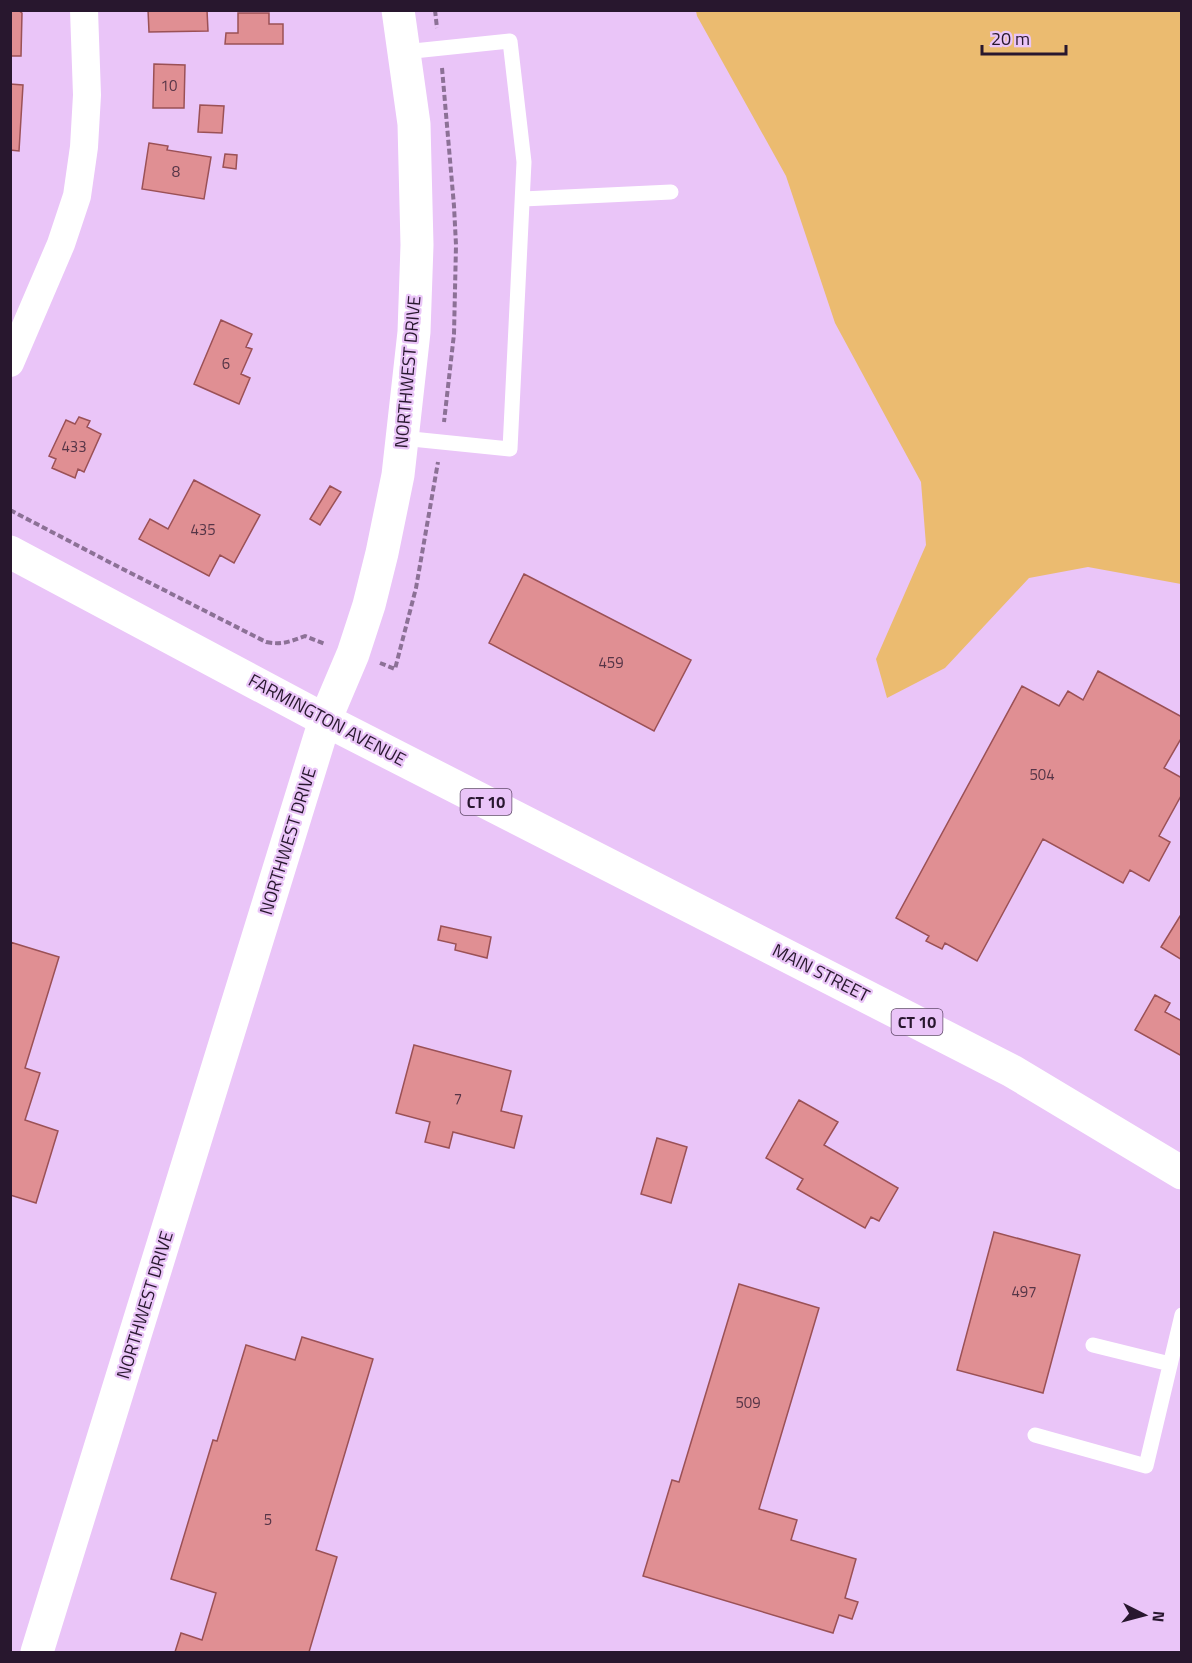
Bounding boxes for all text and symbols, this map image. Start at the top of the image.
scale bar [982,18,1066,56]
text: 20 m [991,25,1030,52]
house number: 10 [161,74,177,97]
house number: 8 [172,160,180,183]
street label: NORTHWEST DRIVE [387,294,428,449]
house number: 6 [222,352,230,375]
house number: 433 [61,435,87,458]
house number: 435 [190,518,216,541]
house number: 459 [598,651,624,674]
street label: FARMINGTON AVENUE [244,667,411,773]
house number: 504 [1029,763,1055,786]
street label: NORTHWEST DRIVE [252,764,323,918]
road number: CT 10 [460,789,512,815]
street label: MAIN STREET [768,936,875,1009]
road number: CT 10 [892,1009,942,1035]
house number: 7 [454,1087,462,1110]
street label: NORTHWEST DRIVE [109,1228,180,1382]
house number: 497 [1011,1280,1037,1303]
house number: 509 [735,1391,761,1414]
house number: 5 [264,1508,272,1531]
north arrow [1114,1585,1174,1645]
text: N [1146,1610,1171,1623]

